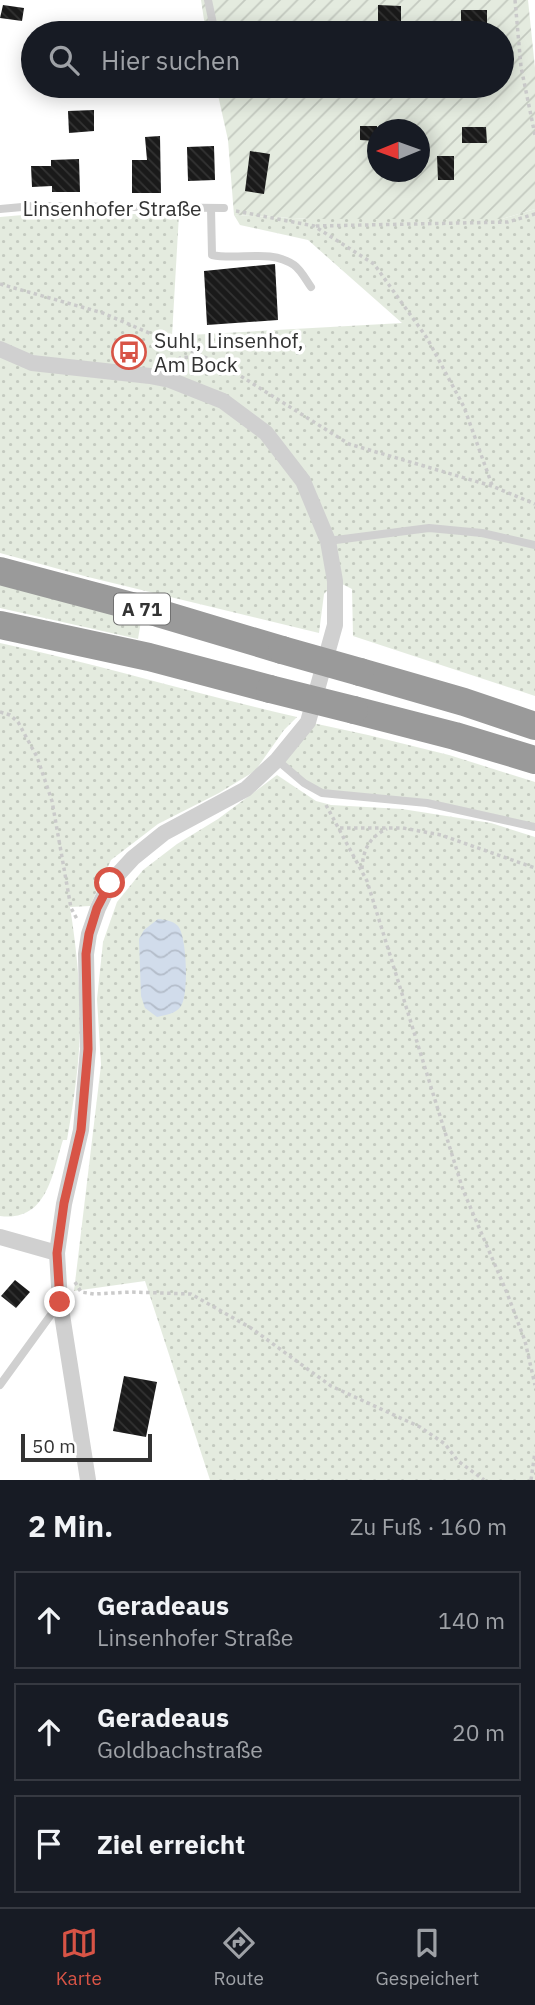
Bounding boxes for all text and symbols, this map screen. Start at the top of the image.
search box [21,21,514,98]
icon: search [45,41,83,79]
text: Hier suchen [101,43,240,77]
north arrow [367,119,430,182]
street label: Linsenhofer Straße [22,194,202,222]
place label: Suhl, Linsenhof, Am Bock [154,326,303,378]
bus stop icon: Suhl, Linsenhof, Am Bock [110,333,148,371]
road number: A 71 [114,594,170,624]
route start [94,867,125,898]
route end [44,1286,75,1317]
scale bar [21,1431,152,1463]
text: 50 m [32,1434,76,1458]
text: 2 Min. [28,1506,113,1545]
text: Zu Fuß · 160 m [350,1511,507,1541]
text: Geradeaus [97,1588,229,1622]
icon: ahead [30,1601,68,1639]
text: 140 m [438,1605,505,1635]
text: Linsenhofer Straße [97,1622,293,1652]
text: Geradeaus [97,1700,229,1734]
icon: ahead [30,1713,68,1751]
text: 20 m [452,1717,505,1747]
text: Goldbachstraße [97,1734,263,1764]
icon: arrive [30,1825,68,1863]
text: Ziel erreicht [97,1827,245,1861]
tab: Karte [56,1924,102,1990]
tab: Route [214,1924,264,1990]
tab: Gespeichert [376,1924,479,1990]

